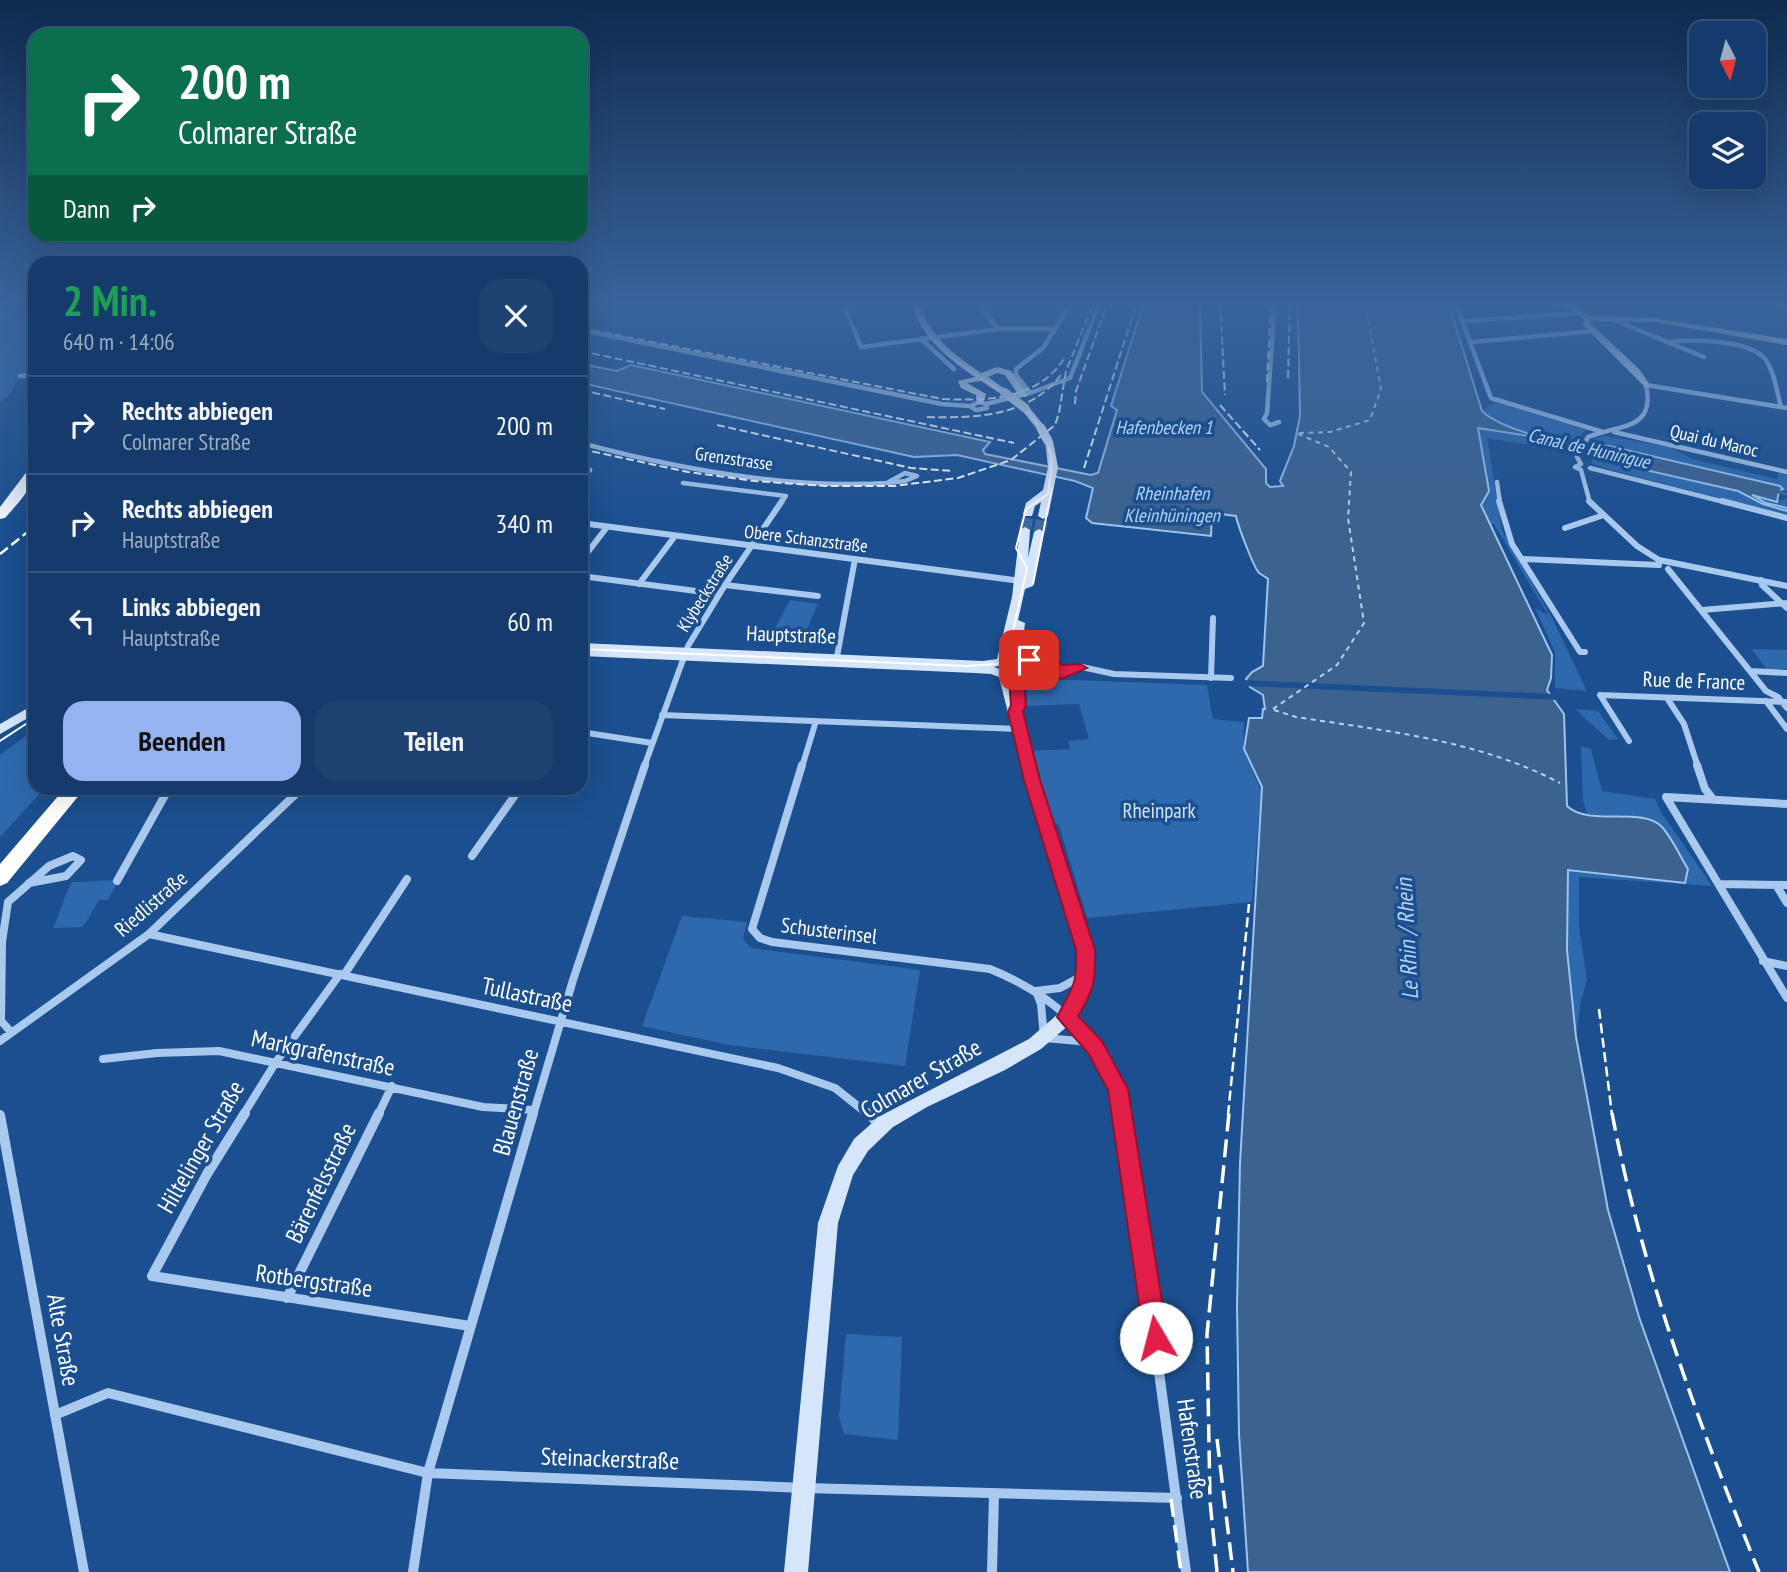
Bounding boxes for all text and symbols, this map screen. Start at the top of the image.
north arrow [1689,21,1766,98]
map controls [1689,21,1766,189]
text: 200 m [178,49,291,113]
icon: right [63,56,154,147]
text: Colmarer Straße [178,111,357,153]
button: layers [1689,112,1766,189]
icon: right [124,189,162,227]
text: Dann [63,192,110,225]
text: 2 Min. [63,273,157,328]
button: close [479,279,553,353]
text: 640 m · 14:06 [63,327,175,356]
text: Rechts abbiegen [122,394,273,427]
icon: right [63,406,101,444]
text: 200 m [495,409,553,442]
water label: Hafenbecken 1 [1115,415,1213,439]
street label: Quai du Maroc [1668,419,1761,462]
water label: Canal de Huningue [1526,422,1653,474]
text: Colmarer Straße [122,427,251,456]
street label: Grenzstrasse [694,442,774,475]
water label: Rheinhafen Kleinhüningen [1124,481,1222,527]
text: Rechts abbiegen [122,492,273,525]
icon: right [63,504,101,542]
text: 340 m [495,507,553,540]
street label: Obere Schanzstraße [743,520,869,557]
text: Hauptstraße [122,525,220,554]
street label: Klybeckstraße [672,549,738,636]
text: Links abbiegen [122,590,261,623]
icon: left [63,602,101,640]
text: 60 m [507,605,553,638]
street label: Hauptstraße [746,619,836,650]
text: Hauptstraße [122,623,220,652]
pin [999,630,1059,690]
icon: arrive [1010,641,1048,679]
street label: Rue de France [1642,665,1746,696]
button: Beenden [63,701,301,781]
button: Teilen [315,701,553,781]
park label: Rheinpark [1122,797,1196,824]
street label: Riedlistraße [109,865,193,943]
water label: Le Rhin / Rhein [1389,876,1424,1000]
street label: Schusterinsel [780,911,879,950]
street label: Tullastraße [479,970,576,1019]
street label: Markgrafenstraße [248,1022,398,1083]
street label: Colmarer Straße [855,1032,987,1126]
street label: Blauenstraße [485,1045,546,1159]
street label: Hiltelinger Straße [150,1075,251,1219]
street label: Bärenfelsstraße [278,1118,363,1248]
street label: Rotbergstraße [254,1257,374,1304]
street label: Alte Straße [40,1291,87,1388]
position arrow [1119,1301,1193,1375]
street label: Hafenstraße [1170,1397,1215,1501]
street label: Steinackerstraße [540,1441,680,1476]

